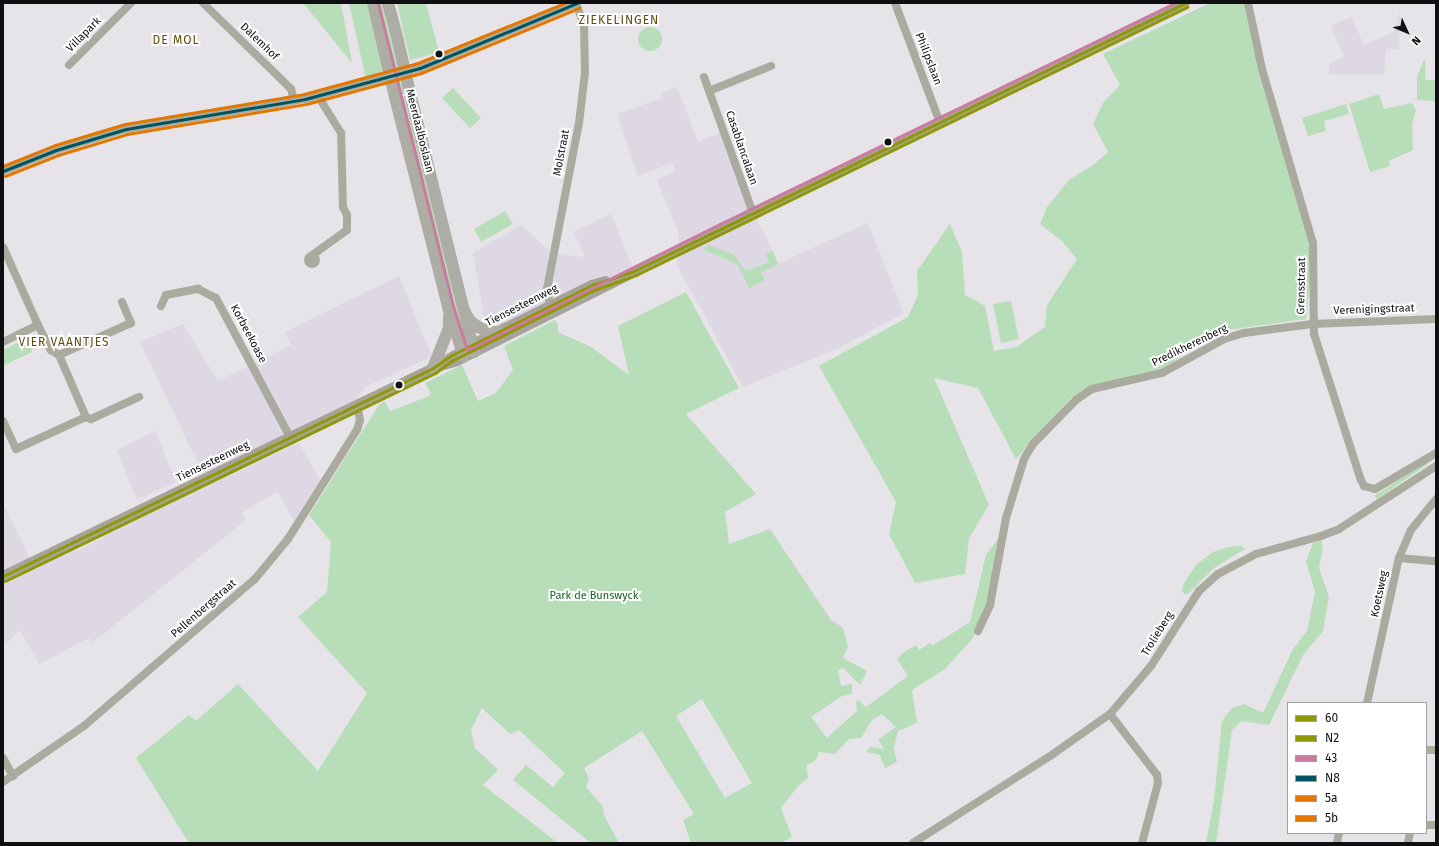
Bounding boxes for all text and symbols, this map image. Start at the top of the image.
north arrow [1387,12,1427,52]
district label: ZIEKELINGEN [579,14,659,28]
street label: Villapark [64,15,104,55]
street label: Dalemhof [237,21,281,63]
street label: Philipslaan [912,31,944,87]
district label: DE MOL [153,34,199,48]
text: N [1409,34,1423,48]
unlabelled marker [434,49,444,59]
street label: Meerdaalboslaan [402,88,436,174]
street label: Casablancalaan [722,109,760,187]
street label: Molstraat [551,129,573,177]
unlabelled marker [883,137,893,147]
street label: Grensstraat [1295,257,1309,315]
street label: Tiensesteenweg [484,282,560,330]
street label: Korbeekoase [227,302,269,366]
street label: Verenigingstraat [1333,302,1415,318]
street label: Predikherenberg [1150,322,1230,370]
district label: VIER VAANTJES [18,336,110,350]
unlabelled marker [394,380,404,390]
street label: Tiensesteenweg [174,439,252,485]
street label: Koetsweg [1369,569,1391,619]
street label: Pellenbergstraat [169,577,239,641]
park label: Park de Bunswyck [550,589,638,603]
street label: Trolieberg [1139,609,1177,659]
legend [1287,702,1427,834]
text: 60 [1325,711,1338,725]
text: N2 [1325,731,1339,745]
text: 43 [1325,751,1337,765]
text: N8 [1325,771,1340,785]
text: 5a [1325,791,1338,805]
text: 5b [1325,811,1338,825]

